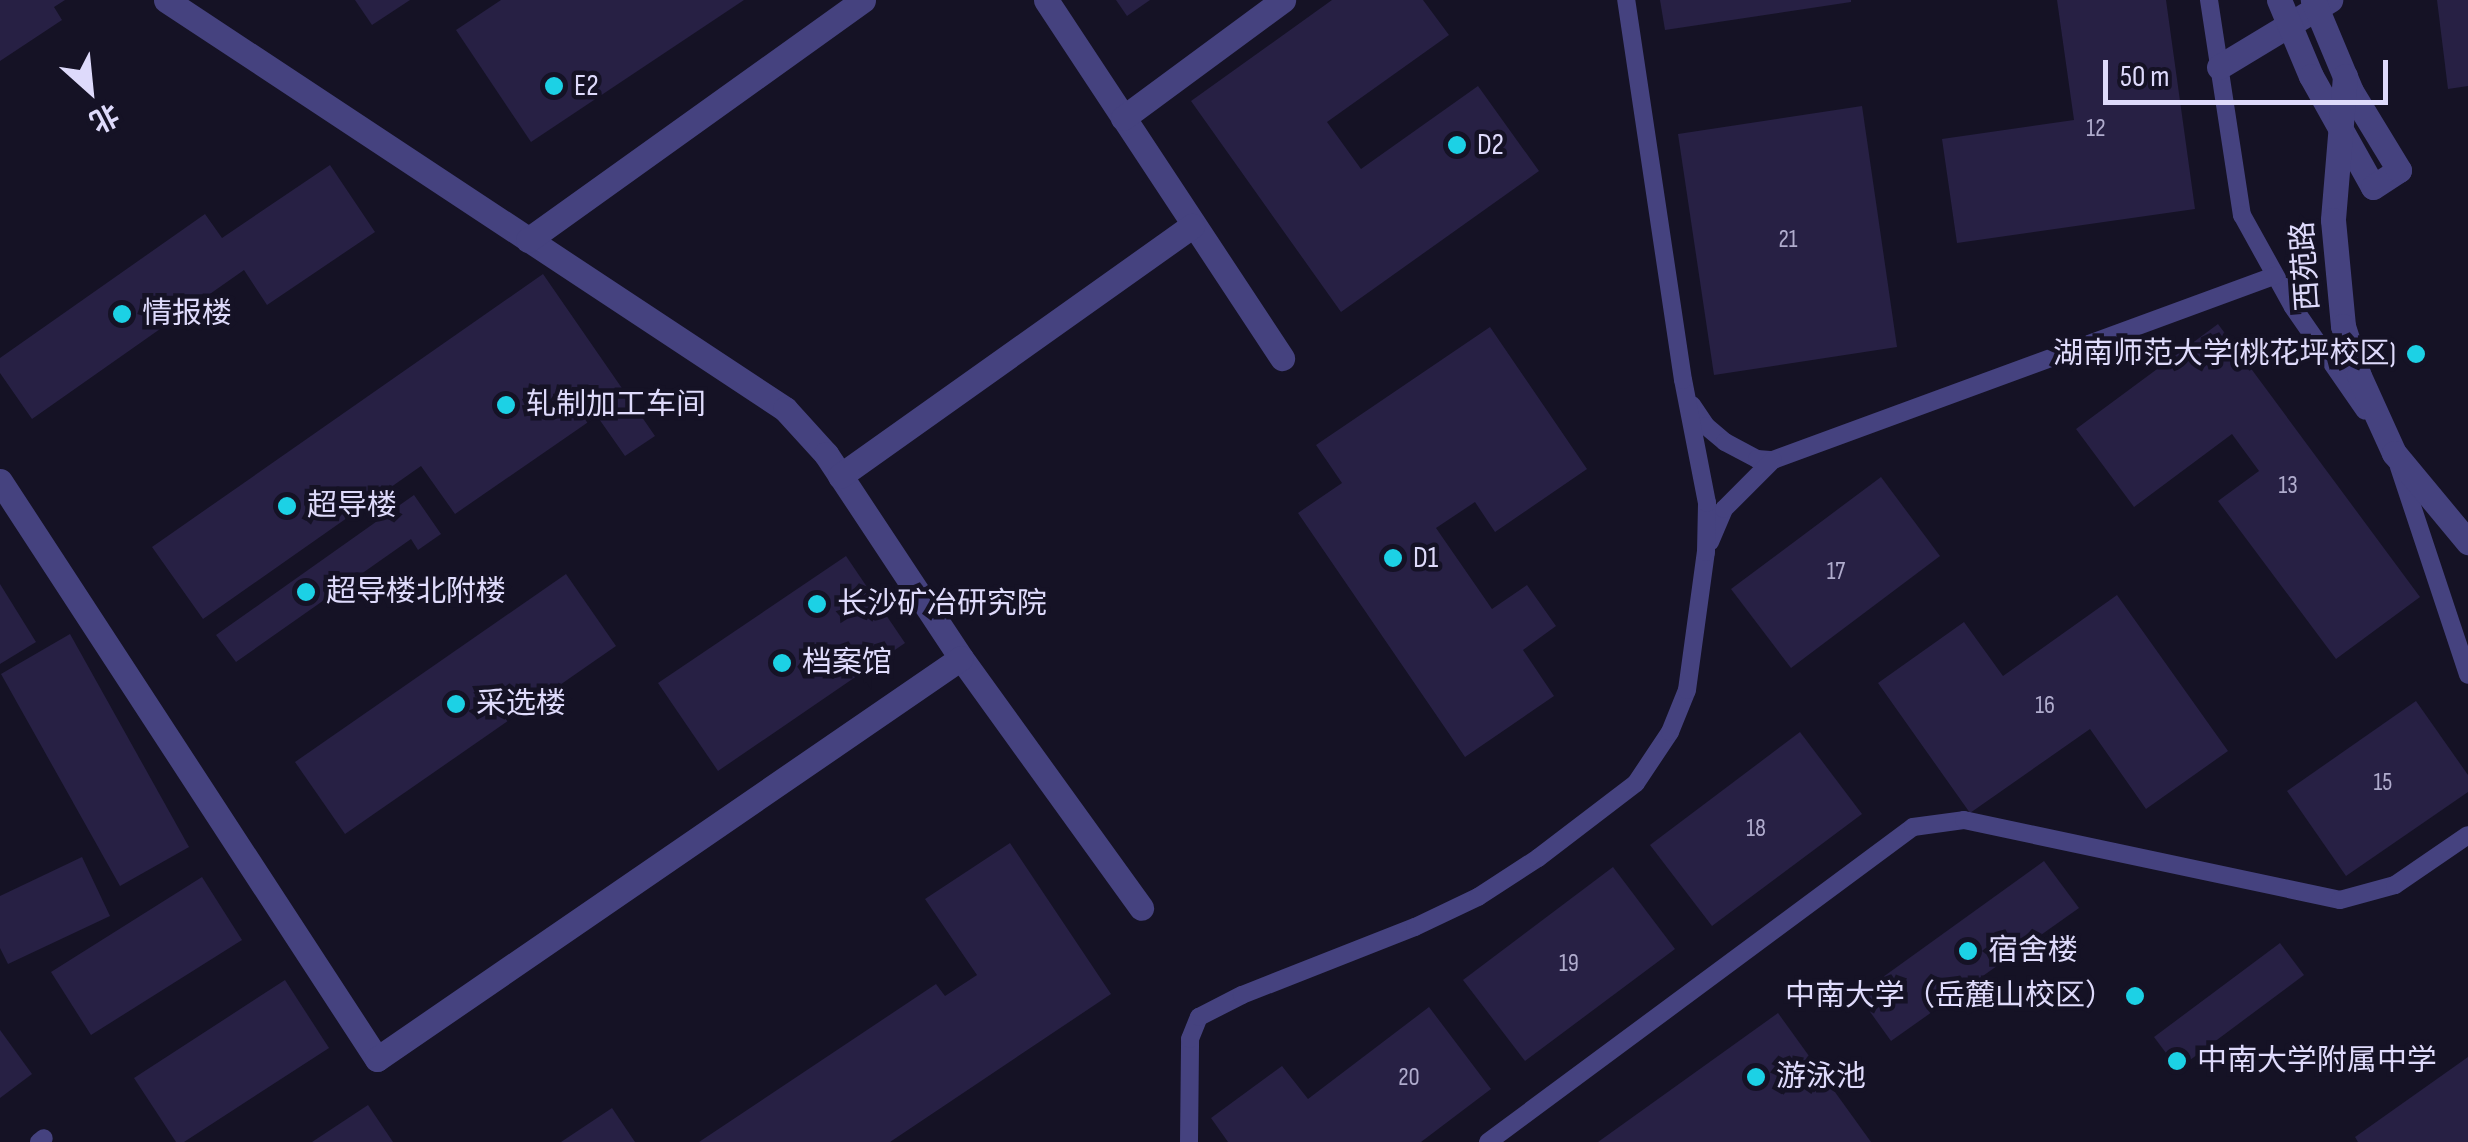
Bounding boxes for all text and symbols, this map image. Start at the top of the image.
north arrow [40,40,140,140]
scale bar [2108,40,2393,102]
text: 50 m [2120,59,2169,95]
place label: E2 [574,68,599,104]
marker: E2 [543,75,565,97]
text: 北 [84,96,124,138]
house number: 12 [2086,114,2106,144]
place label: D2 [1477,127,1504,163]
marker: D2 [1446,134,1468,156]
street label: 西苑路 [2285,220,2327,312]
house number: 21 [1778,225,1798,255]
place label: 情报楼 [142,296,232,332]
marker: 情报楼 [111,303,133,325]
place label: 湖南师范大学(桃花坪校区) [2053,336,2396,372]
marker: 湖南师范大学(桃花坪校区) [2405,343,2427,365]
place label: 轧制加工车间 [526,387,706,423]
marker: 轧制加工车间 [495,394,517,416]
house number: 13 [2278,471,2298,501]
place label: 超导楼 [307,488,397,524]
marker: 超导楼 [276,495,298,517]
place label: D1 [1413,540,1438,576]
marker: D1 [1382,547,1404,569]
house number: 17 [1827,557,1845,587]
place label: 超导楼北附楼 [326,574,506,610]
marker: 超导楼北附楼 [295,581,317,603]
place label: 长沙矿冶研究院 [837,586,1047,622]
marker: 长沙矿冶研究院 [806,593,828,615]
place label: 档案馆 [802,645,892,681]
marker: 档案馆 [771,652,793,674]
place label: 采选楼 [476,686,566,722]
house number: 16 [2035,691,2055,721]
marker: 采选楼 [445,693,467,715]
house number: 15 [2374,768,2392,798]
house number: 18 [1746,814,1766,844]
place label: 宿舍楼 [1988,933,2078,969]
marker: 宿舍楼 [1957,940,1979,962]
house number: 19 [1559,949,1579,979]
place label: 中南大学（岳麓山校区） [1785,978,2115,1014]
marker: 中南大学（岳麓山校区） [2124,985,2146,1007]
place label: 中南大学附属中学 [2197,1043,2437,1079]
marker: 中南大学附属中学 [2166,1050,2188,1072]
place label: 游泳池 [1776,1059,1866,1095]
house number: 20 [1398,1063,1420,1093]
marker: 游泳池 [1745,1066,1767,1088]

